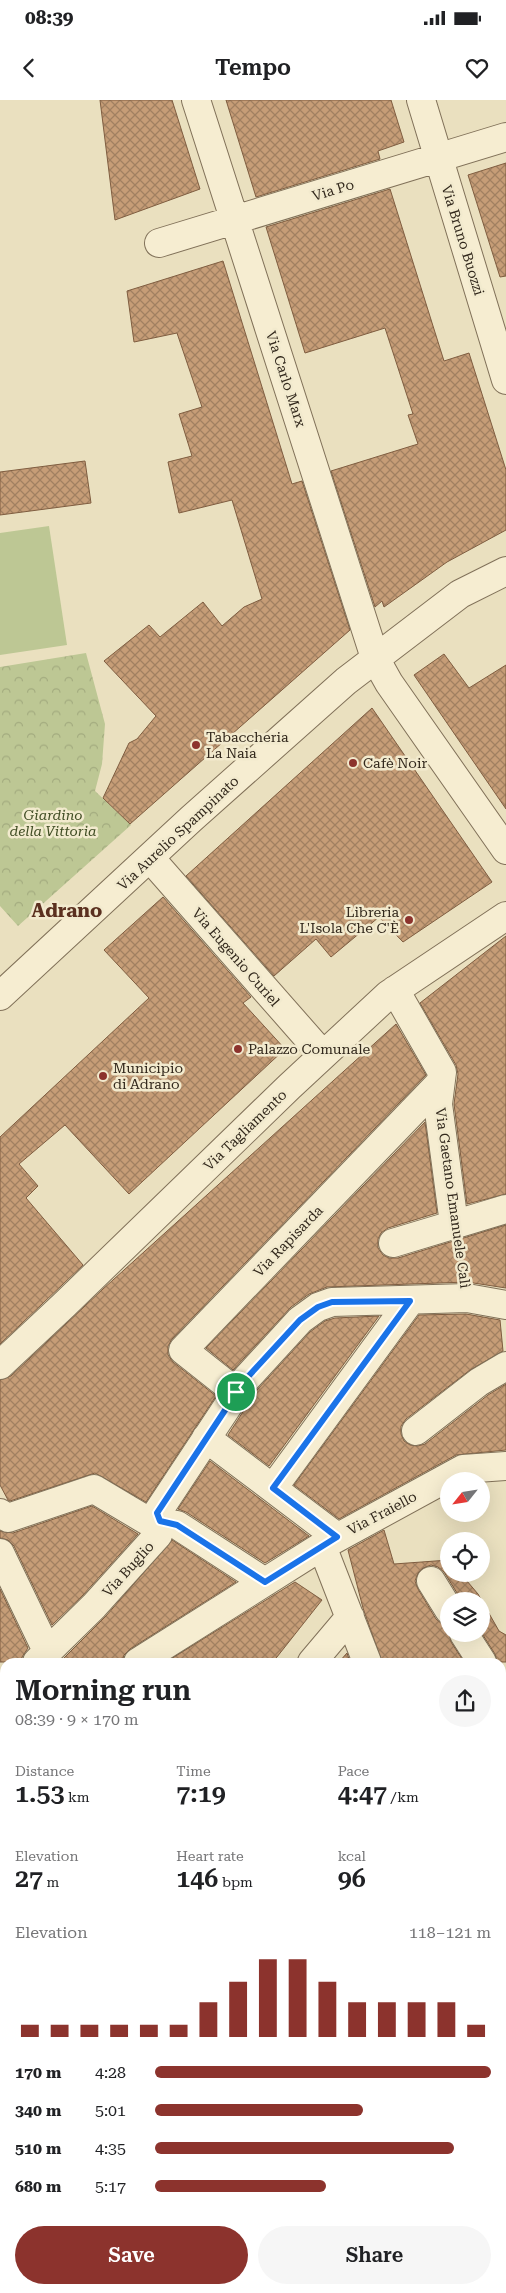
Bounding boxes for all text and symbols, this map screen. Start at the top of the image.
text: 08:39 [25,6,74,29]
icon: back [15,54,43,82]
icon: heart [463,54,491,82]
text: Tempo [215,55,291,80]
street label: Via Po [310,176,356,204]
street label: Via Bruno Buozzi [439,183,488,298]
street label: Via Carlo Marx [263,329,309,429]
place label: Tabaccheria La Naia [206,729,289,761]
marker: Tabaccheria La Naia [190,739,202,751]
place label: Cafè Noir [363,755,427,771]
marker: Cafè Noir [347,757,359,769]
street label: Via Aurelio Spampinato [114,773,242,893]
park label: Giardino della Vittoria [9,807,97,839]
district label: Adrano [32,899,102,922]
place label: Libreria L'Isola Che C'È [299,904,399,936]
street label: Via Eugenio Curiel [189,905,283,1010]
marker: Libreria L'Isola Che C'È [403,914,415,926]
place label: Palazzo Comunale [248,1041,371,1057]
marker: Palazzo Comunale [232,1043,244,1055]
place label: Municipio di Adrano [113,1060,183,1092]
marker: Municipio di Adrano [97,1070,109,1082]
street label: Via Tagliamento [200,1086,290,1174]
street label: Via Gaetano Emanuele Calì [432,1107,474,1290]
street label: Via Rapisarda [250,1202,326,1280]
pin [215,1371,257,1413]
icon: arrive [222,1378,250,1406]
north arrow [440,1472,490,1522]
map controls [440,1472,490,1642]
street label: Via Fraiello [345,1488,419,1538]
button: locate [440,1532,490,1582]
street label: Via Buglio [99,1538,157,1600]
button: layers [440,1592,490,1642]
text: Morning run [15,1674,191,1707]
button: share [439,1675,491,1727]
text: 08:39 · 9 × 170 m [15,1710,139,1729]
text: Distance [15,1763,74,1779]
text: Time [176,1763,211,1779]
text: Pace [338,1763,369,1779]
text: 1.53 [15,1779,64,1808]
text: 7:19 [176,1779,226,1808]
text: 4:47 [338,1779,387,1808]
text: km [64,1789,90,1805]
text: /km [387,1789,419,1805]
text: Elevation [15,1848,78,1864]
text: Heart rate [176,1848,244,1864]
text: kcal [338,1848,366,1864]
text: 27 [15,1864,43,1893]
text: 146 [176,1864,218,1893]
text: 96 [338,1864,366,1893]
text: m [43,1874,59,1890]
text: bpm [218,1874,253,1890]
text: Elevation [15,1923,88,1942]
text: 118–121 m [409,1923,491,1942]
text: 170 m [15,2063,61,2082]
text: 4:28 [95,2063,126,2082]
text: 340 m [15,2101,61,2120]
text: 5:01 [95,2101,126,2120]
text: 510 m [15,2139,61,2158]
text: 4:35 [95,2139,126,2158]
text: 680 m [15,2177,61,2196]
text: 5:17 [95,2177,126,2196]
button: Save [15,2226,248,2284]
button: Share [258,2226,491,2284]

